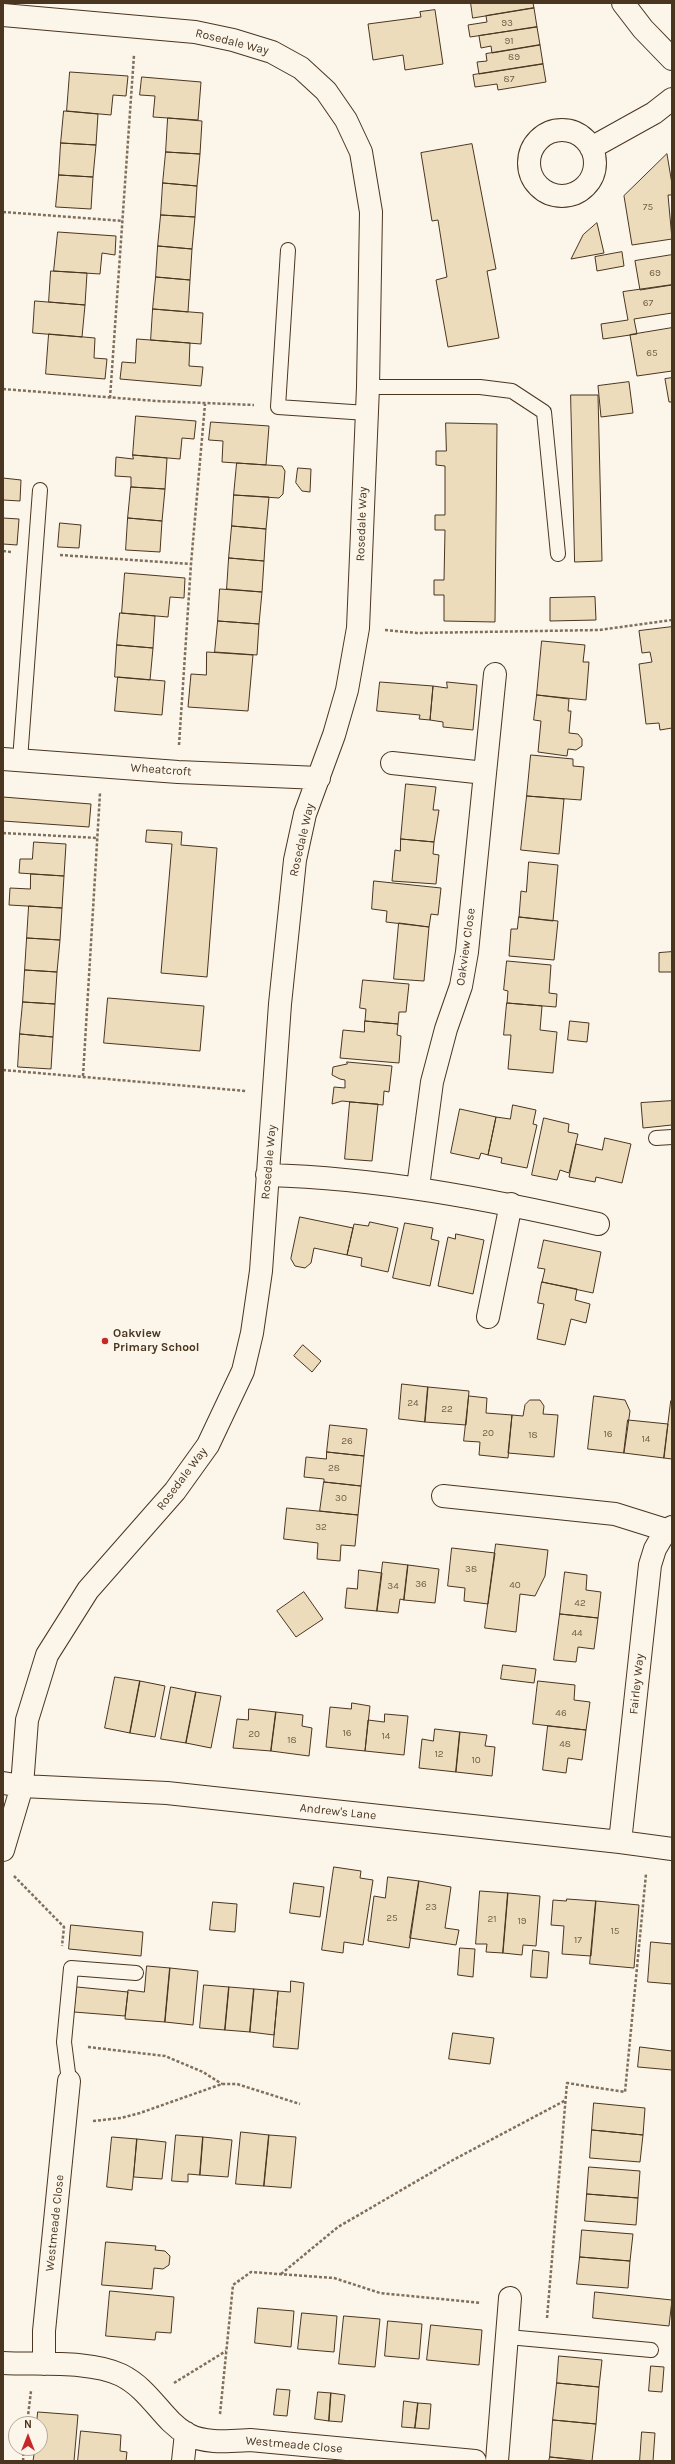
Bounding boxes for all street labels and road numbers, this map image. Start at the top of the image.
street label: Rosedale Way [194,26,270,58]
street label: Rosedale Way [353,486,371,562]
street label: Wheatcroft [130,761,192,779]
street label: Rosedale Way [287,802,317,878]
street label: Oakview Close [453,907,479,987]
street label: Rosedale Way [259,1124,279,1200]
street label: Rosedale Way [154,1445,210,1513]
street label: Fairley Way [627,1653,647,1715]
street label: Andrew's Lane [299,1801,377,1823]
street label: Westmeade Close [43,2174,67,2272]
street label: Westmeade Close [245,2434,343,2456]

